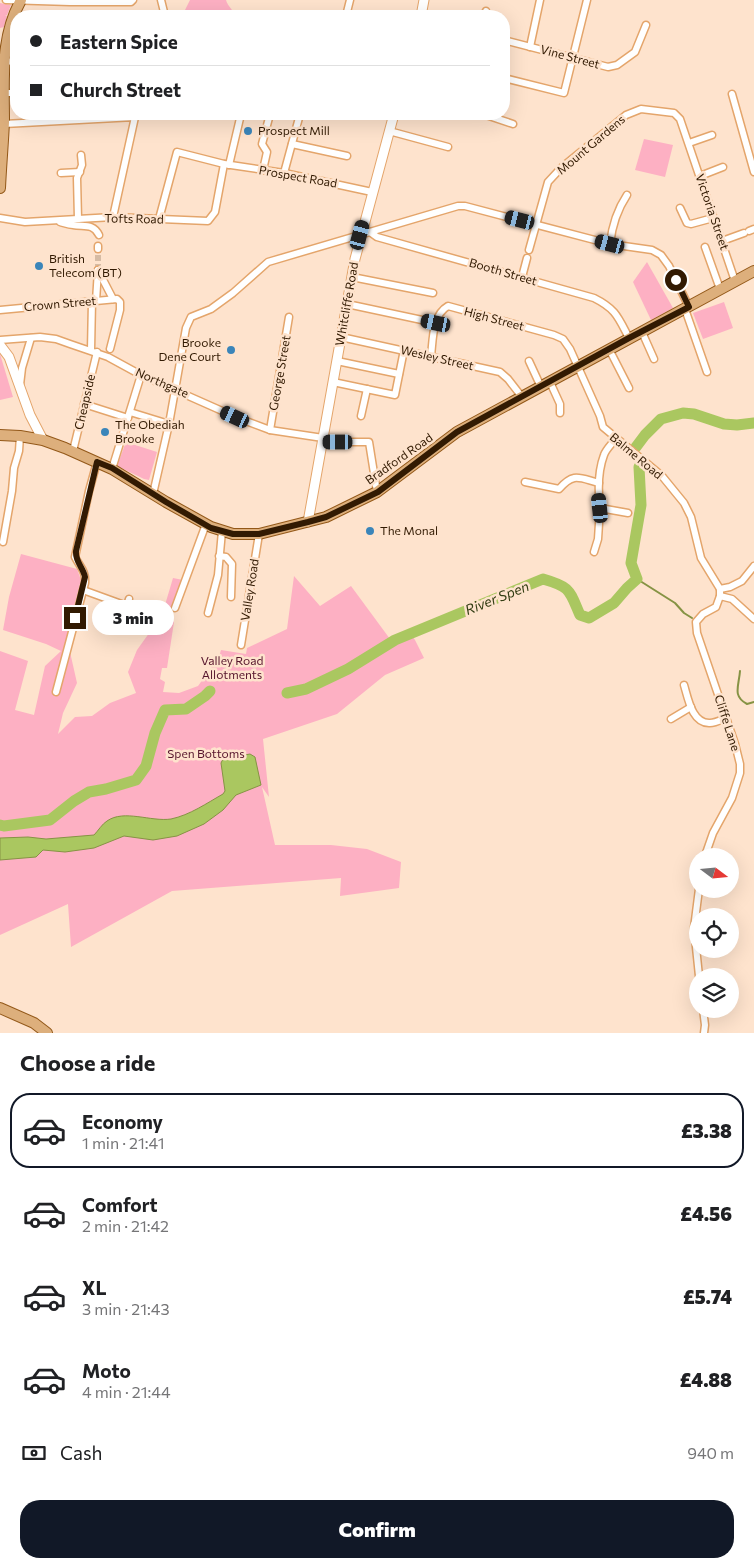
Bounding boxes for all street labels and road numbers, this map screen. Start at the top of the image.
street label: Vine Street [539,41,601,71]
street label: Mount Gardens [553,112,627,177]
street label: Prospect Road [258,162,338,190]
street label: Victoria Street [693,172,733,252]
street label: Tofts Road [104,210,164,226]
street label: Booth Street [468,255,539,287]
street label: Whitcliffe Road [332,261,360,347]
street label: Crown Street [23,293,97,313]
street label: High Street [463,303,526,333]
street label: George Street [266,334,293,411]
street label: Wesley Street [399,342,475,372]
street label: Northgate [134,364,191,400]
street label: Cheapside [71,373,97,431]
street label: Balme Road [608,429,666,481]
street label: Bradford Road [362,430,435,487]
street label: Valley Road [237,558,261,622]
street label: Cliffe Lane [712,693,744,753]

